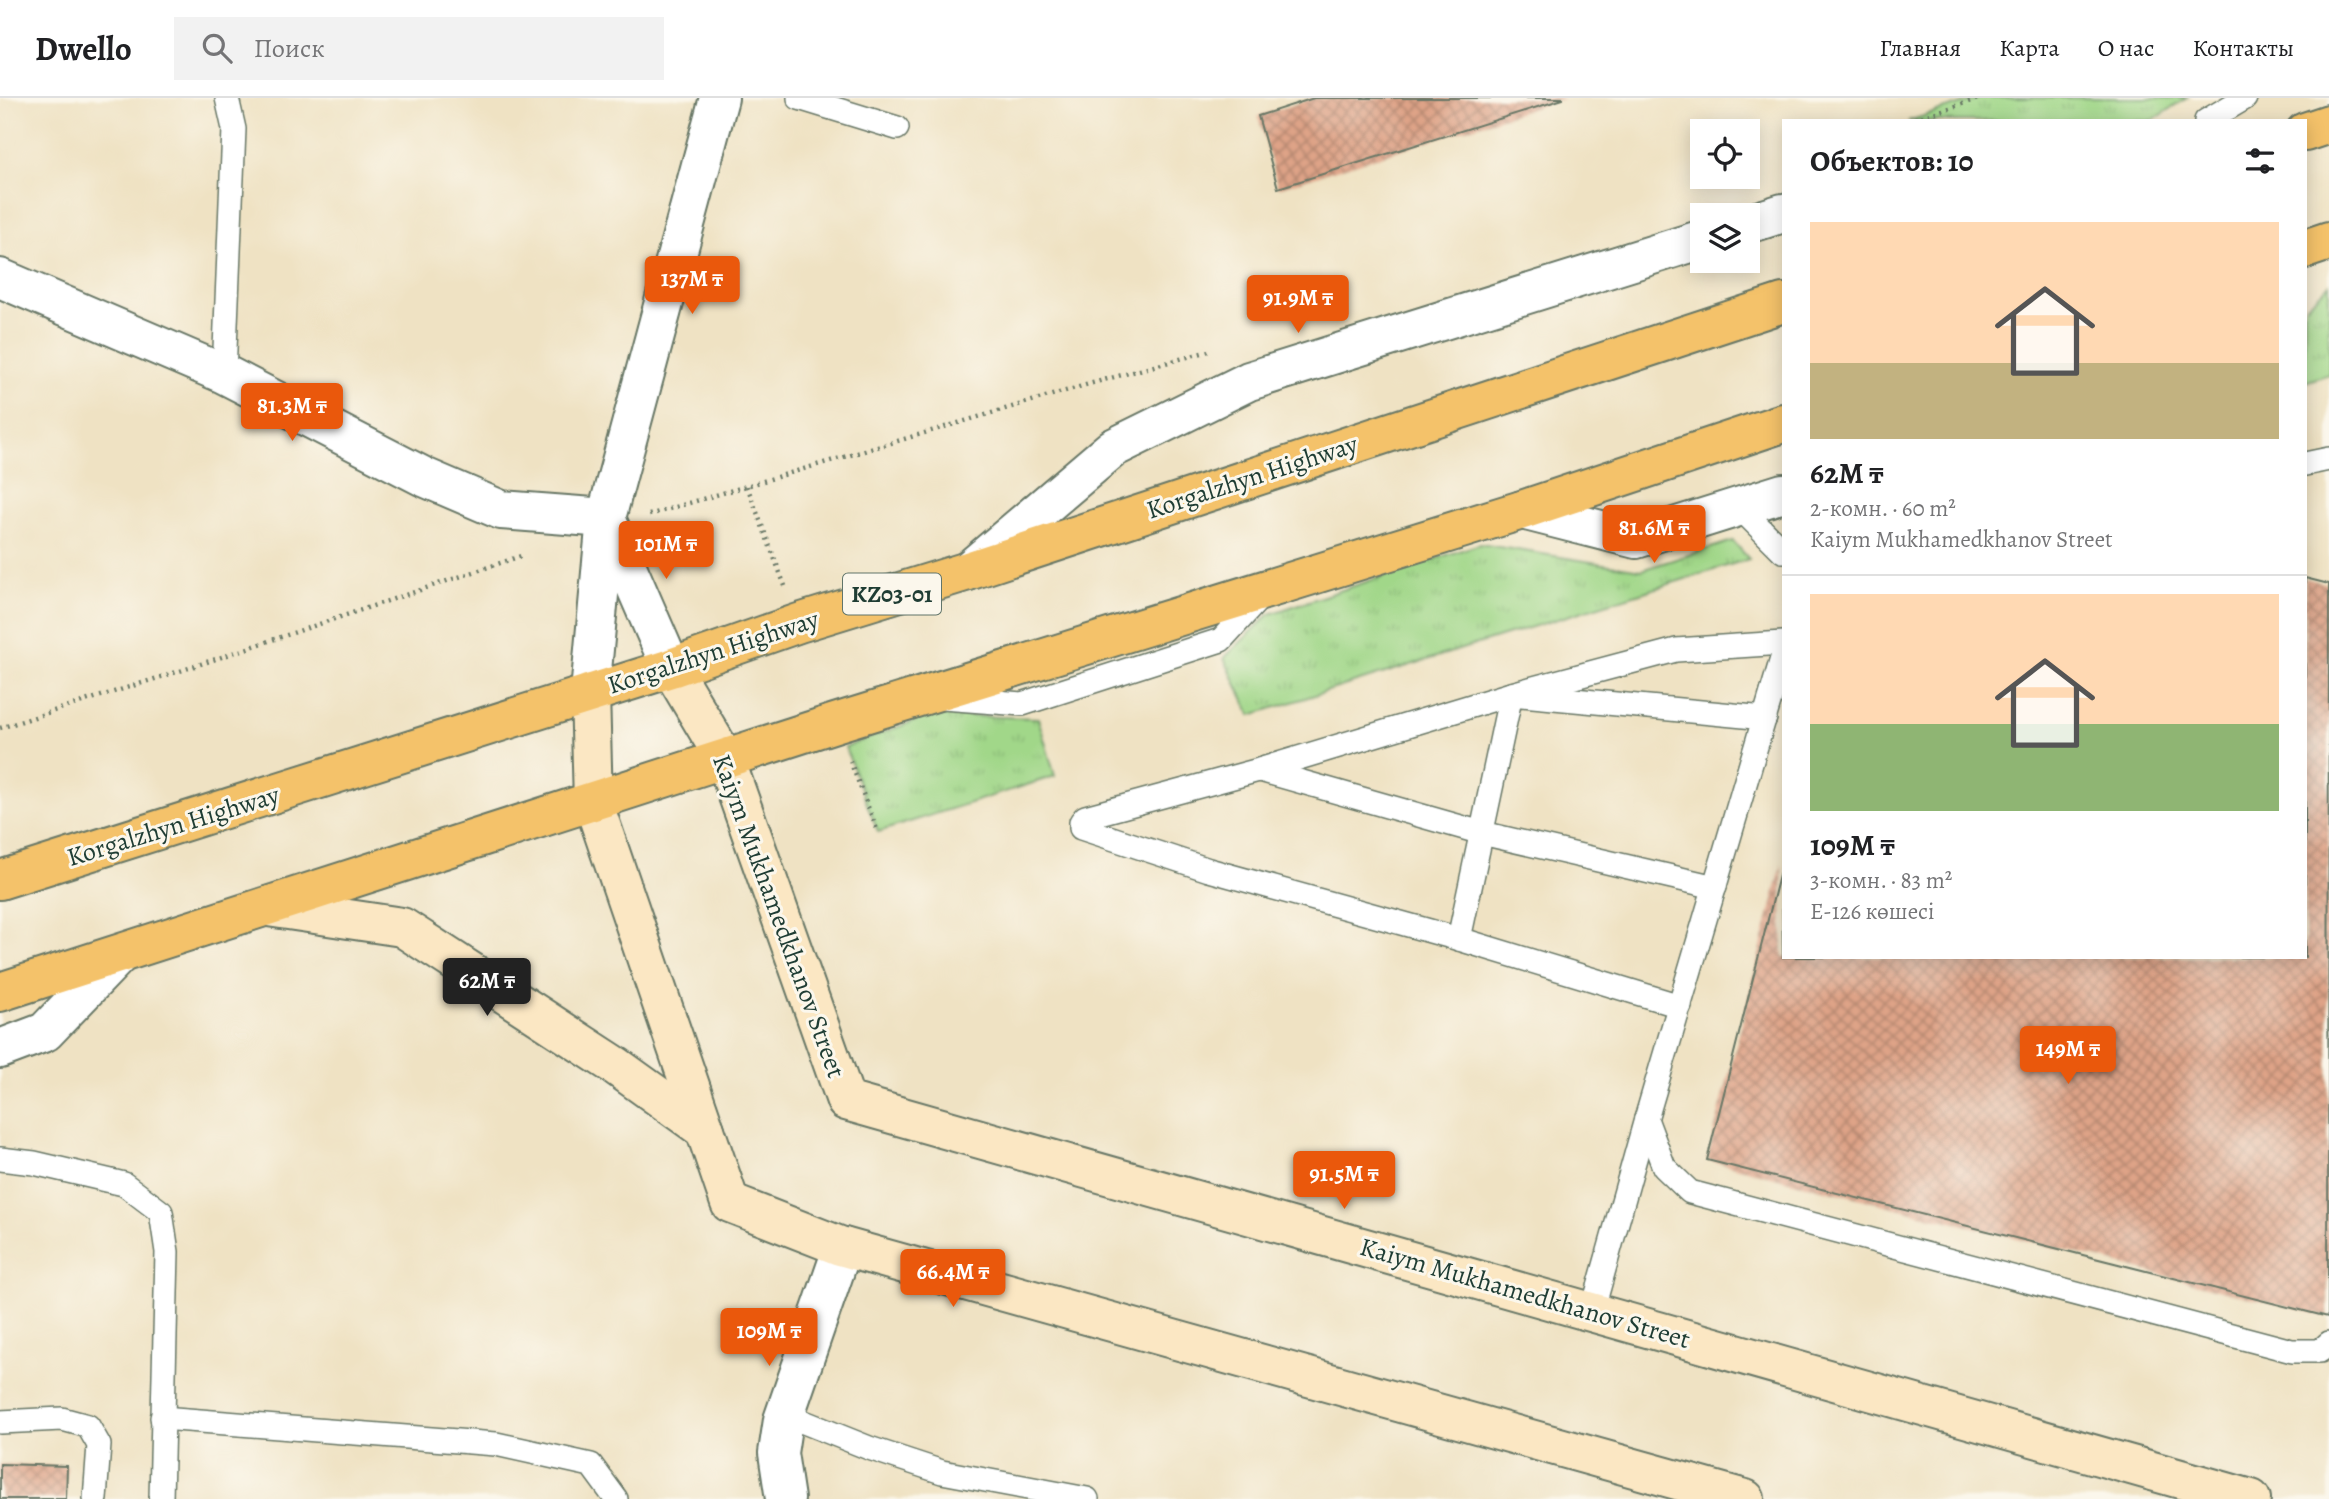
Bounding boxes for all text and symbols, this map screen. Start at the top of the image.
search box [174,17,664,80]
text: Dwello [35,26,132,71]
icon: search [198,29,236,67]
text: Поиск [254,31,325,66]
text: Главная [1880,32,1961,64]
text: Карта [1999,32,2060,64]
text: О нас [2098,32,2154,64]
text: Контакты [2192,32,2294,64]
map controls [1690,119,1760,273]
button: locate [1690,119,1760,189]
text: Объектов: 10 [1810,141,1973,181]
icon: filters [2241,142,2279,180]
button: layers [1690,203,1760,273]
pin: 137M ₸ [635,256,749,316]
text: 137M ₸ [661,263,723,294]
icon: home [1982,268,2108,394]
pin: 91.9M ₸ [1233,275,1363,335]
text: 91.9M ₸ [1263,282,1333,313]
pin: 81.3M ₸ [227,384,357,443]
text: 81.3M ₸ [257,390,327,421]
street label: Korgalzhyn Highway [1142,426,1362,528]
text: 62M ₸ [1810,453,1884,493]
text: 2-комн. · 60 m² [1810,493,1956,524]
pin: 81.6M ₸ [1589,505,1719,565]
text: 81.6M ₸ [1619,512,1689,543]
pin: 101M ₸ [609,522,723,581]
text: Kaiym Mukhamedkhanov Street [1810,524,2113,555]
text: 101M ₸ [635,528,697,559]
road number: KZ03-01 [843,574,941,614]
street label: Korgalzhyn Highway [603,601,823,703]
icon: home [1982,640,2108,766]
street label: Kaiym Mukhamedkhanov Street [704,749,854,1083]
street label: Korgalzhyn Highway [63,777,284,875]
text: 109M ₸ [1810,825,1895,865]
text: 3-комн. · 83 m² [1810,865,1952,896]
text: Е-126 көшесі [1810,896,1935,927]
pin: 62M ₸ [438,958,536,1018]
text: 62M ₸ [459,965,515,996]
pin: 149M ₸ [2011,1026,2125,1086]
text: 149M ₸ [2036,1033,2100,1064]
pin: 91.5M ₸ [1279,1152,1409,1211]
text: 91.5M ₸ [1309,1158,1379,1189]
street label: Kaiym Mukhamedkhanov Street [1356,1229,1695,1357]
pin: 66.4M ₸ [888,1250,1018,1309]
text: 66.4M ₸ [916,1256,990,1287]
pin: 109M ₸ [712,1308,826,1368]
text: 109M ₸ [736,1315,802,1346]

